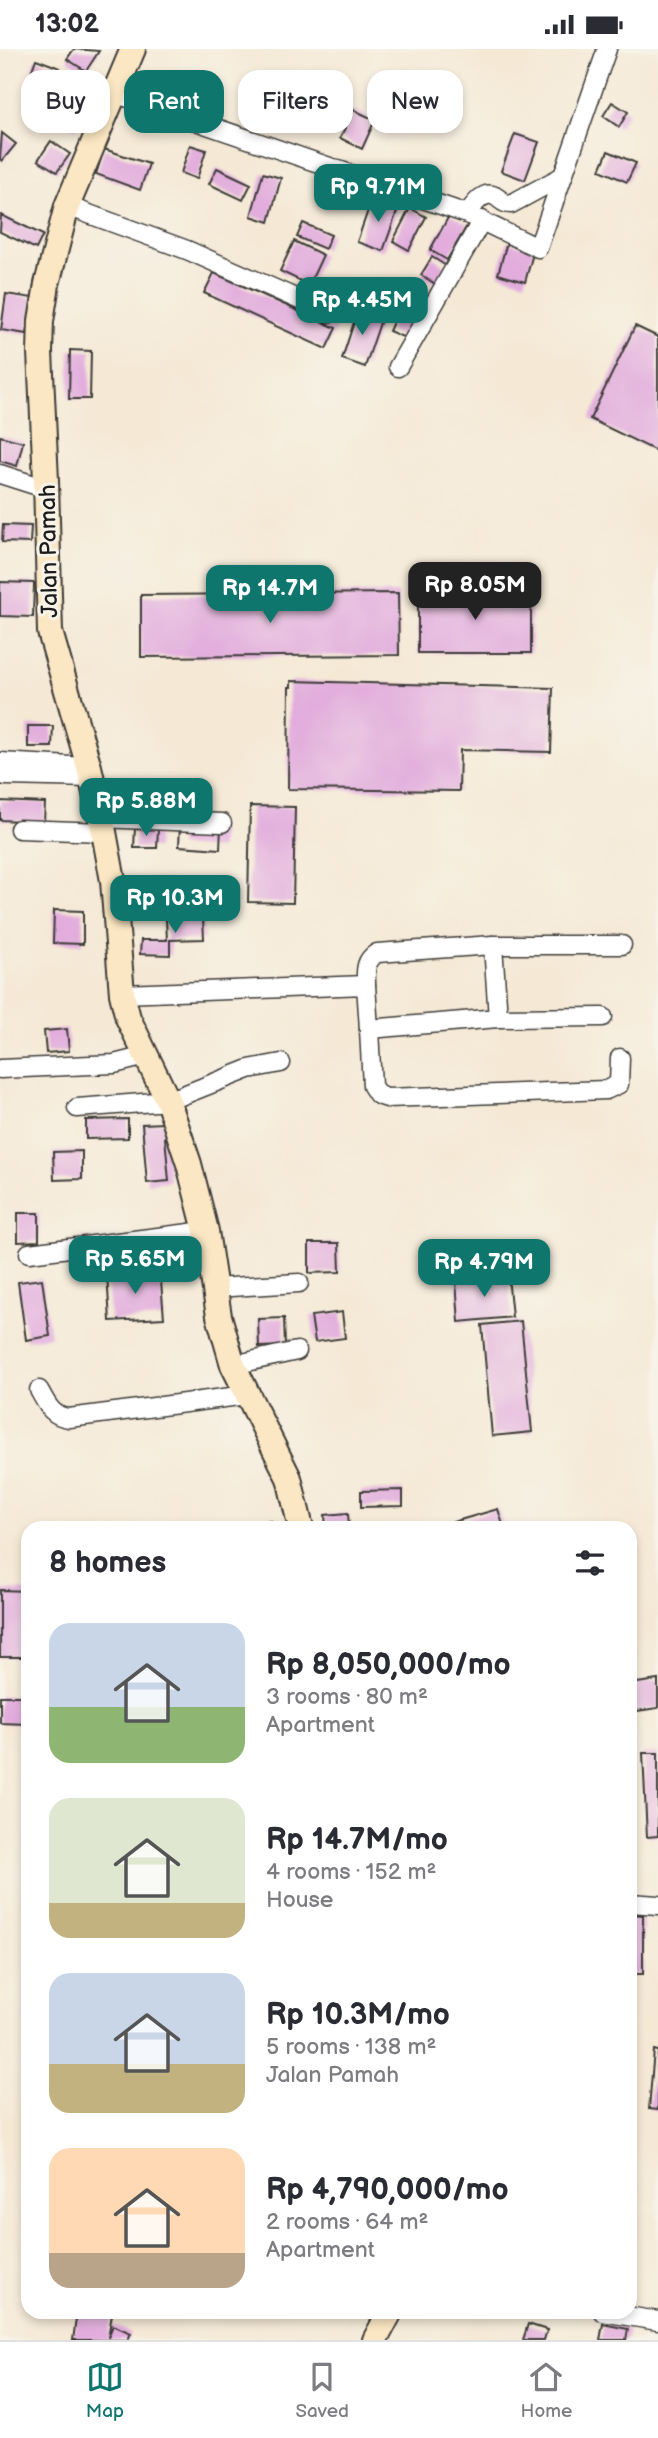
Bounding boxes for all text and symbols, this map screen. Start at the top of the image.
text: 13:02 [35,9,99,40]
chip: Buy [21,70,110,133]
chip: Rent [124,70,224,133]
chip: Filters [238,70,353,133]
chip: New [367,70,463,133]
pin: Rp 9.71M [306,165,450,224]
text: Rp 9.71M [330,173,426,201]
pin: Rp 4.45M [290,278,434,337]
text: Rp 4.45M [312,286,412,314]
street label: Jalan Pamah [34,484,64,618]
pin: Rp 8.05M [403,563,547,622]
pin: Rp 14.7M [198,565,342,625]
text: Rp 8.05M [424,571,526,599]
text: Rp 14.7M [222,574,318,602]
pin: Rp 5.88M [74,779,218,838]
text: Rp 5.88M [96,787,196,815]
pin: Rp 10.3M [103,875,247,935]
text: Rp 10.3M [126,884,224,912]
pin: Rp 5.65M [63,1237,207,1296]
pin: Rp 4.79M [412,1239,556,1299]
text: Rp 5.65M [85,1245,185,1273]
text: Rp 4.79M [434,1248,534,1276]
icon: filters [571,1544,609,1582]
text: 8 homes [49,1545,166,1581]
text: Rp 8,050,000/mo [266,1647,511,1683]
icon: home [105,1651,189,1735]
text: 3 rooms · 80 m² [266,1683,428,1711]
text: Apartment [266,1711,375,1739]
text: Rp 14.7M/mo [266,1822,448,1858]
icon: home [105,1826,189,1910]
text: 4 rooms · 152 m² [266,1858,436,1886]
text: House [266,1886,333,1914]
text: Rp 10.3M/mo [266,1997,450,2033]
icon: home [105,2001,189,2085]
text: 5 rooms · 138 m² [266,2033,436,2061]
text: Jalan Pamah [266,2061,399,2089]
text: Rp 4,790,000/mo [266,2172,509,2208]
icon: home [105,2176,189,2260]
text: 2 rooms · 64 m² [266,2208,428,2236]
text: Apartment [266,2236,375,2264]
tab: Map [86,2358,124,2423]
tab: Saved [296,2358,349,2423]
tab: Home [521,2358,572,2423]

